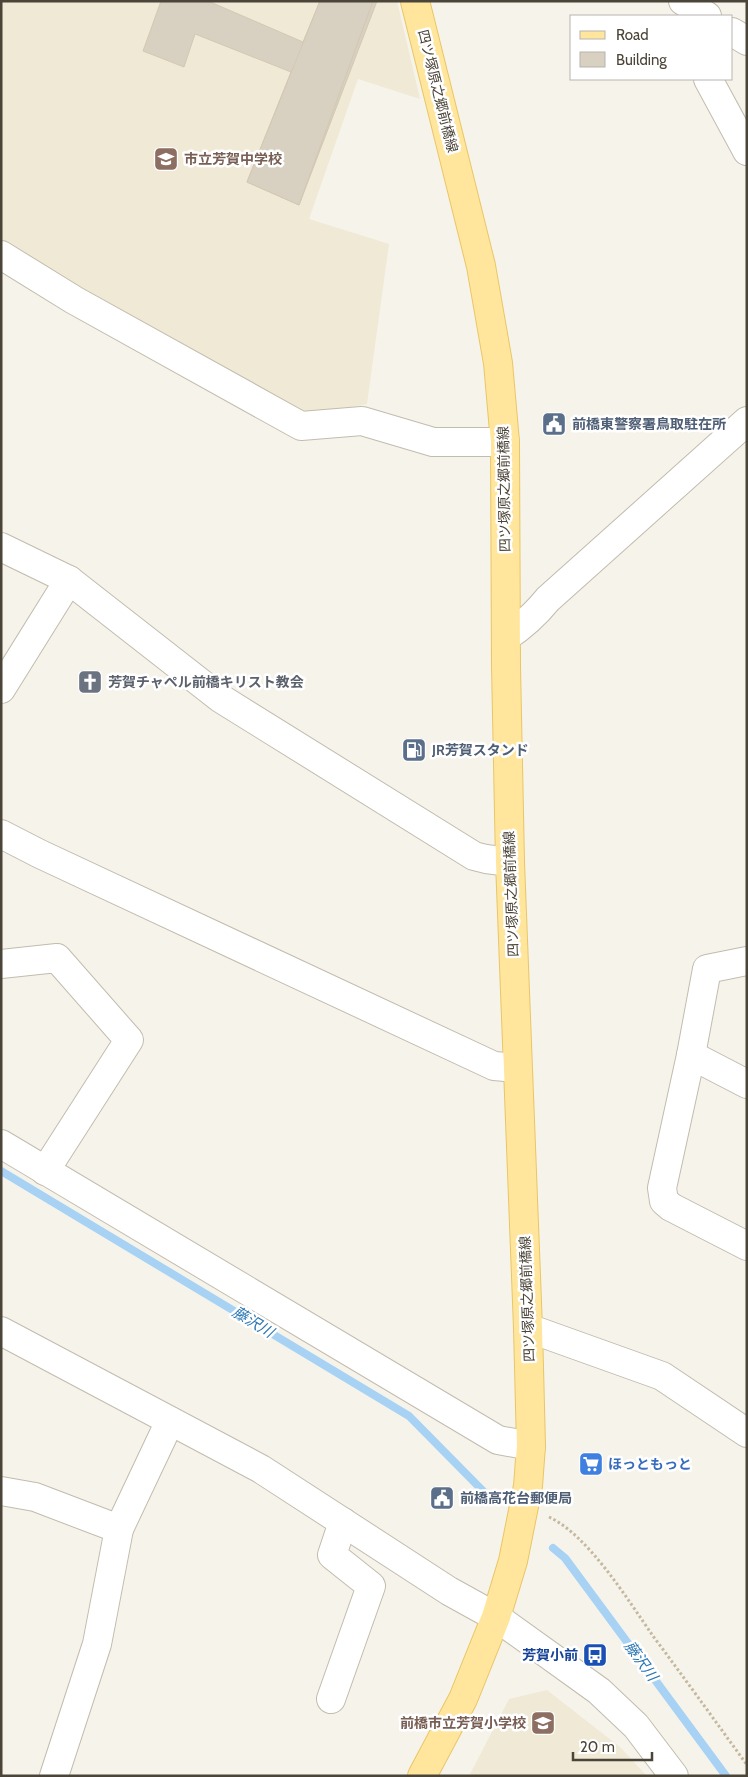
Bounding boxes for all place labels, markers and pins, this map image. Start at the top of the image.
school or university icon: 市立芳賀中学校 [153,146,179,172]
place label: 市立芳賀中学校 [184,150,282,168]
public building icon: 前橋東警察署鳥取駐在所 [541,411,567,437]
place label: 前橋東警察署鳥取駐在所 [572,415,726,433]
church icon: 芳賀チャペル前橋キリスト教会 [77,669,103,695]
place label: 芳賀チャペル前橋キリスト教会 [108,673,304,691]
fuel station icon: JR芳賀スタンド [401,737,427,763]
place label: JR芳賀スタンド [431,741,529,759]
supermarket icon: ほっともっと [578,1451,604,1477]
place label: ほっともっと [608,1455,692,1473]
public building icon: 前橋高花台郵便局 [429,1485,455,1511]
place label: 前橋高花台郵便局 [460,1489,572,1507]
bus stop icon: 芳賀小前 [582,1642,608,1668]
place label: 芳賀小前 [522,1646,578,1664]
school or university icon: 前橋市立芳賀小学校 [530,1710,556,1736]
place label: 前橋市立芳賀小学校 [400,1714,526,1732]

